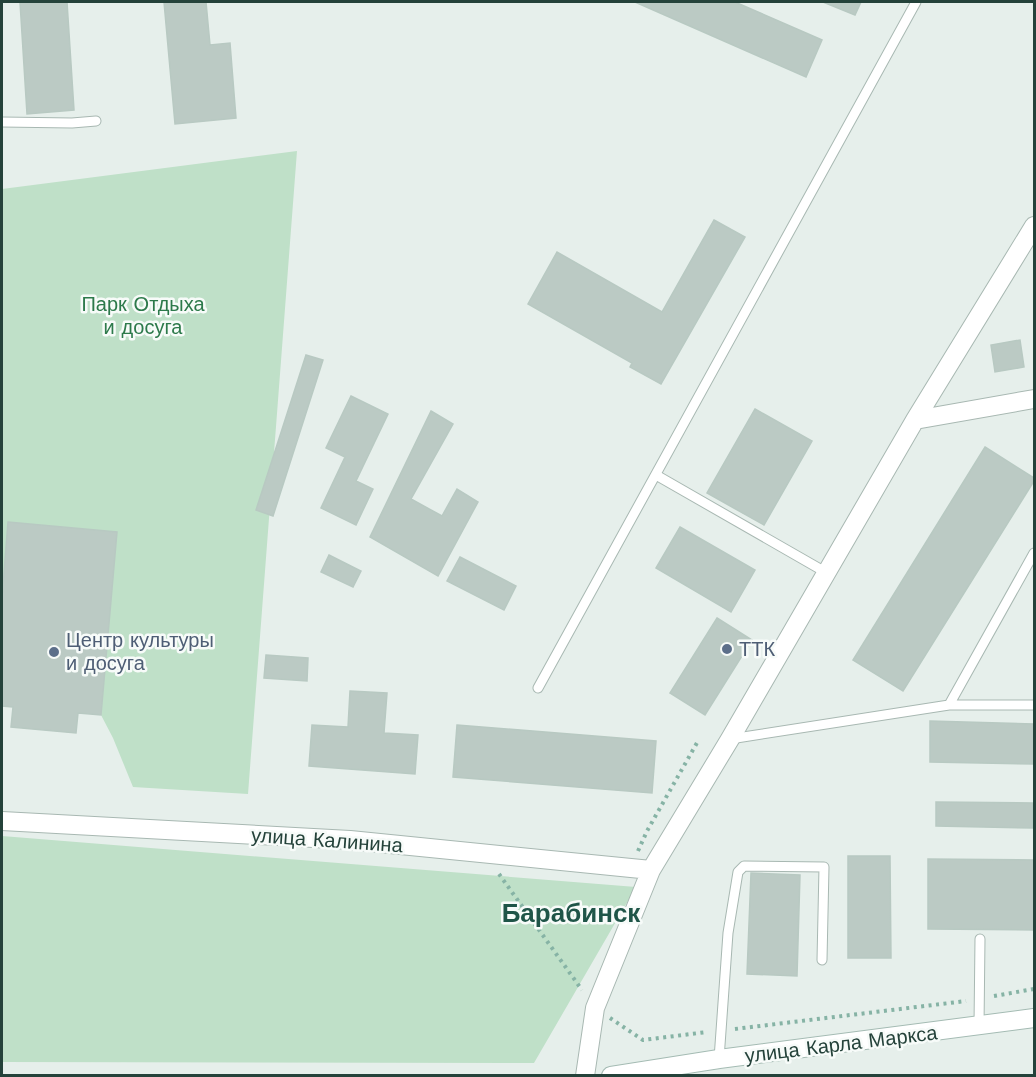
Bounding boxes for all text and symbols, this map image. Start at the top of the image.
park label: Парк Отдыха и досуга [81,292,205,339]
place label: Центр культуры и досуга [66,628,214,675]
place label: ТТК [739,637,775,661]
marker: ТТК [720,642,734,656]
marker: Центр культуры и досуга [47,645,61,659]
street label: улица Калинина [250,823,404,857]
district label: Барабинск [502,898,641,928]
street label: улица Карла Маркса [743,1020,940,1068]

